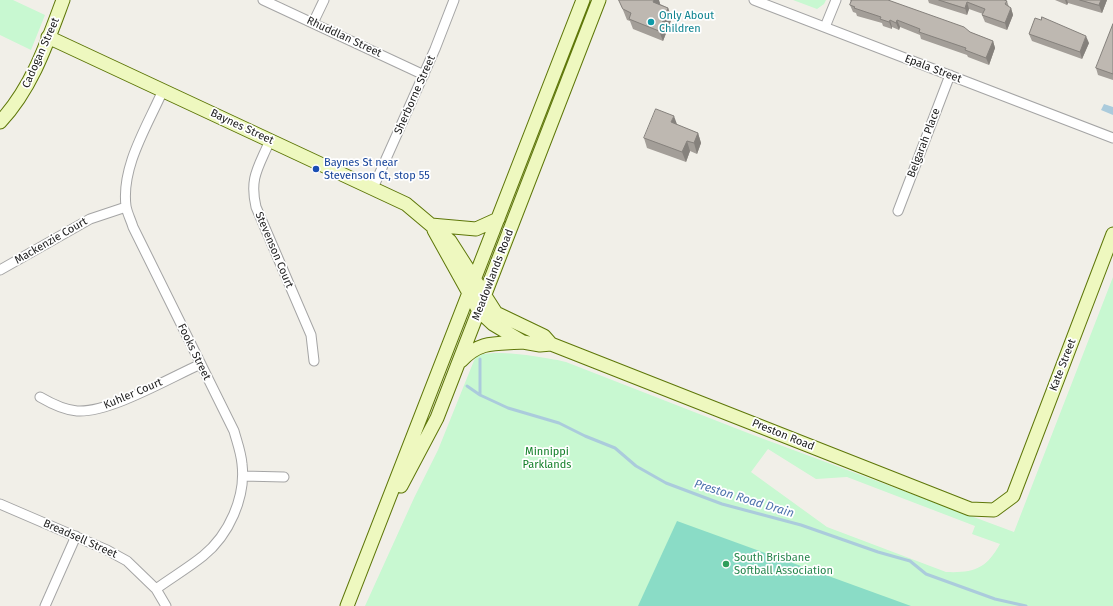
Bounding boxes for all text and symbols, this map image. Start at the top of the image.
place label: Only About Children [659,9,714,35]
street label: Rhuddlan Street [304,14,384,60]
street label: Cadogan Street [20,16,62,90]
marker: Only About Children [646,17,656,27]
street label: Epala Street [903,52,963,86]
street label: Sherborne Street [392,53,438,137]
street label: Baynes Street [208,107,276,147]
street label: Belgarah Place [905,107,943,179]
place label: Baynes St near Stevenson Ct, stop 55 [324,156,430,182]
marker: Baynes St near Stevenson Ct, stop 55 [311,164,321,174]
street label: Stevenson Court [252,210,296,290]
street label: Mackenzie Court [12,215,90,267]
street label: Meadowlands Road [469,227,517,323]
street label: Fooks Street [175,322,213,382]
street label: Kate Street [1047,337,1079,393]
street label: Kuhler Court [102,376,164,412]
street label: Preston Road [750,416,816,454]
park label: Minnippi Parklands [523,445,571,471]
water label: Preston Road Drain [692,477,796,521]
street label: Breadsell Street [41,517,119,561]
place label: South Brisbane Softball Association [734,551,833,577]
marker: South Brisbane Softball Association [721,559,731,569]

